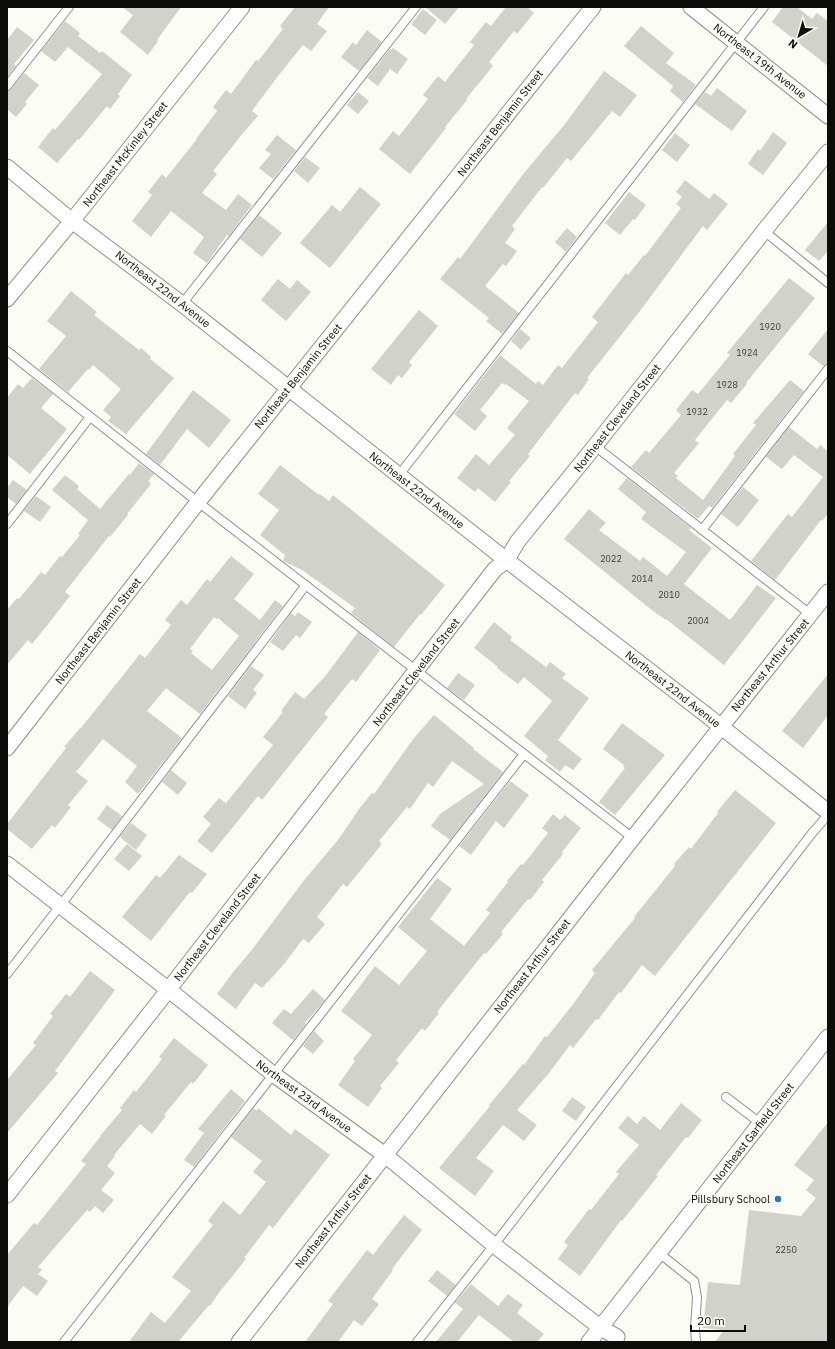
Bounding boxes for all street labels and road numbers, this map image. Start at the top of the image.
street label: Northeast 19th Avenue [711,21,809,101]
street label: Northeast Benjamin Street [454,67,546,179]
street label: Northeast McKinley Street [80,99,170,209]
street label: Northeast 22nd Avenue [113,247,213,331]
street label: Northeast Benjamin Street [251,320,345,431]
street label: Northeast Cleveland Street [570,361,664,475]
street label: Northeast 22nd Avenue [367,448,467,532]
street label: Northeast Benjamin Street [52,575,144,687]
street label: Northeast Cleveland Street [369,615,463,729]
street label: Northeast Arthur Street [728,615,812,715]
street label: Northeast 22nd Avenue [623,647,723,731]
street label: Northeast Cleveland Street [170,870,264,984]
street label: Northeast Arthur Street [491,916,573,1016]
street label: Northeast 23rd Avenue [254,1057,354,1135]
street label: Northeast Garfield Street [709,1080,797,1186]
street label: Northeast Arthur Street [292,1171,374,1271]

